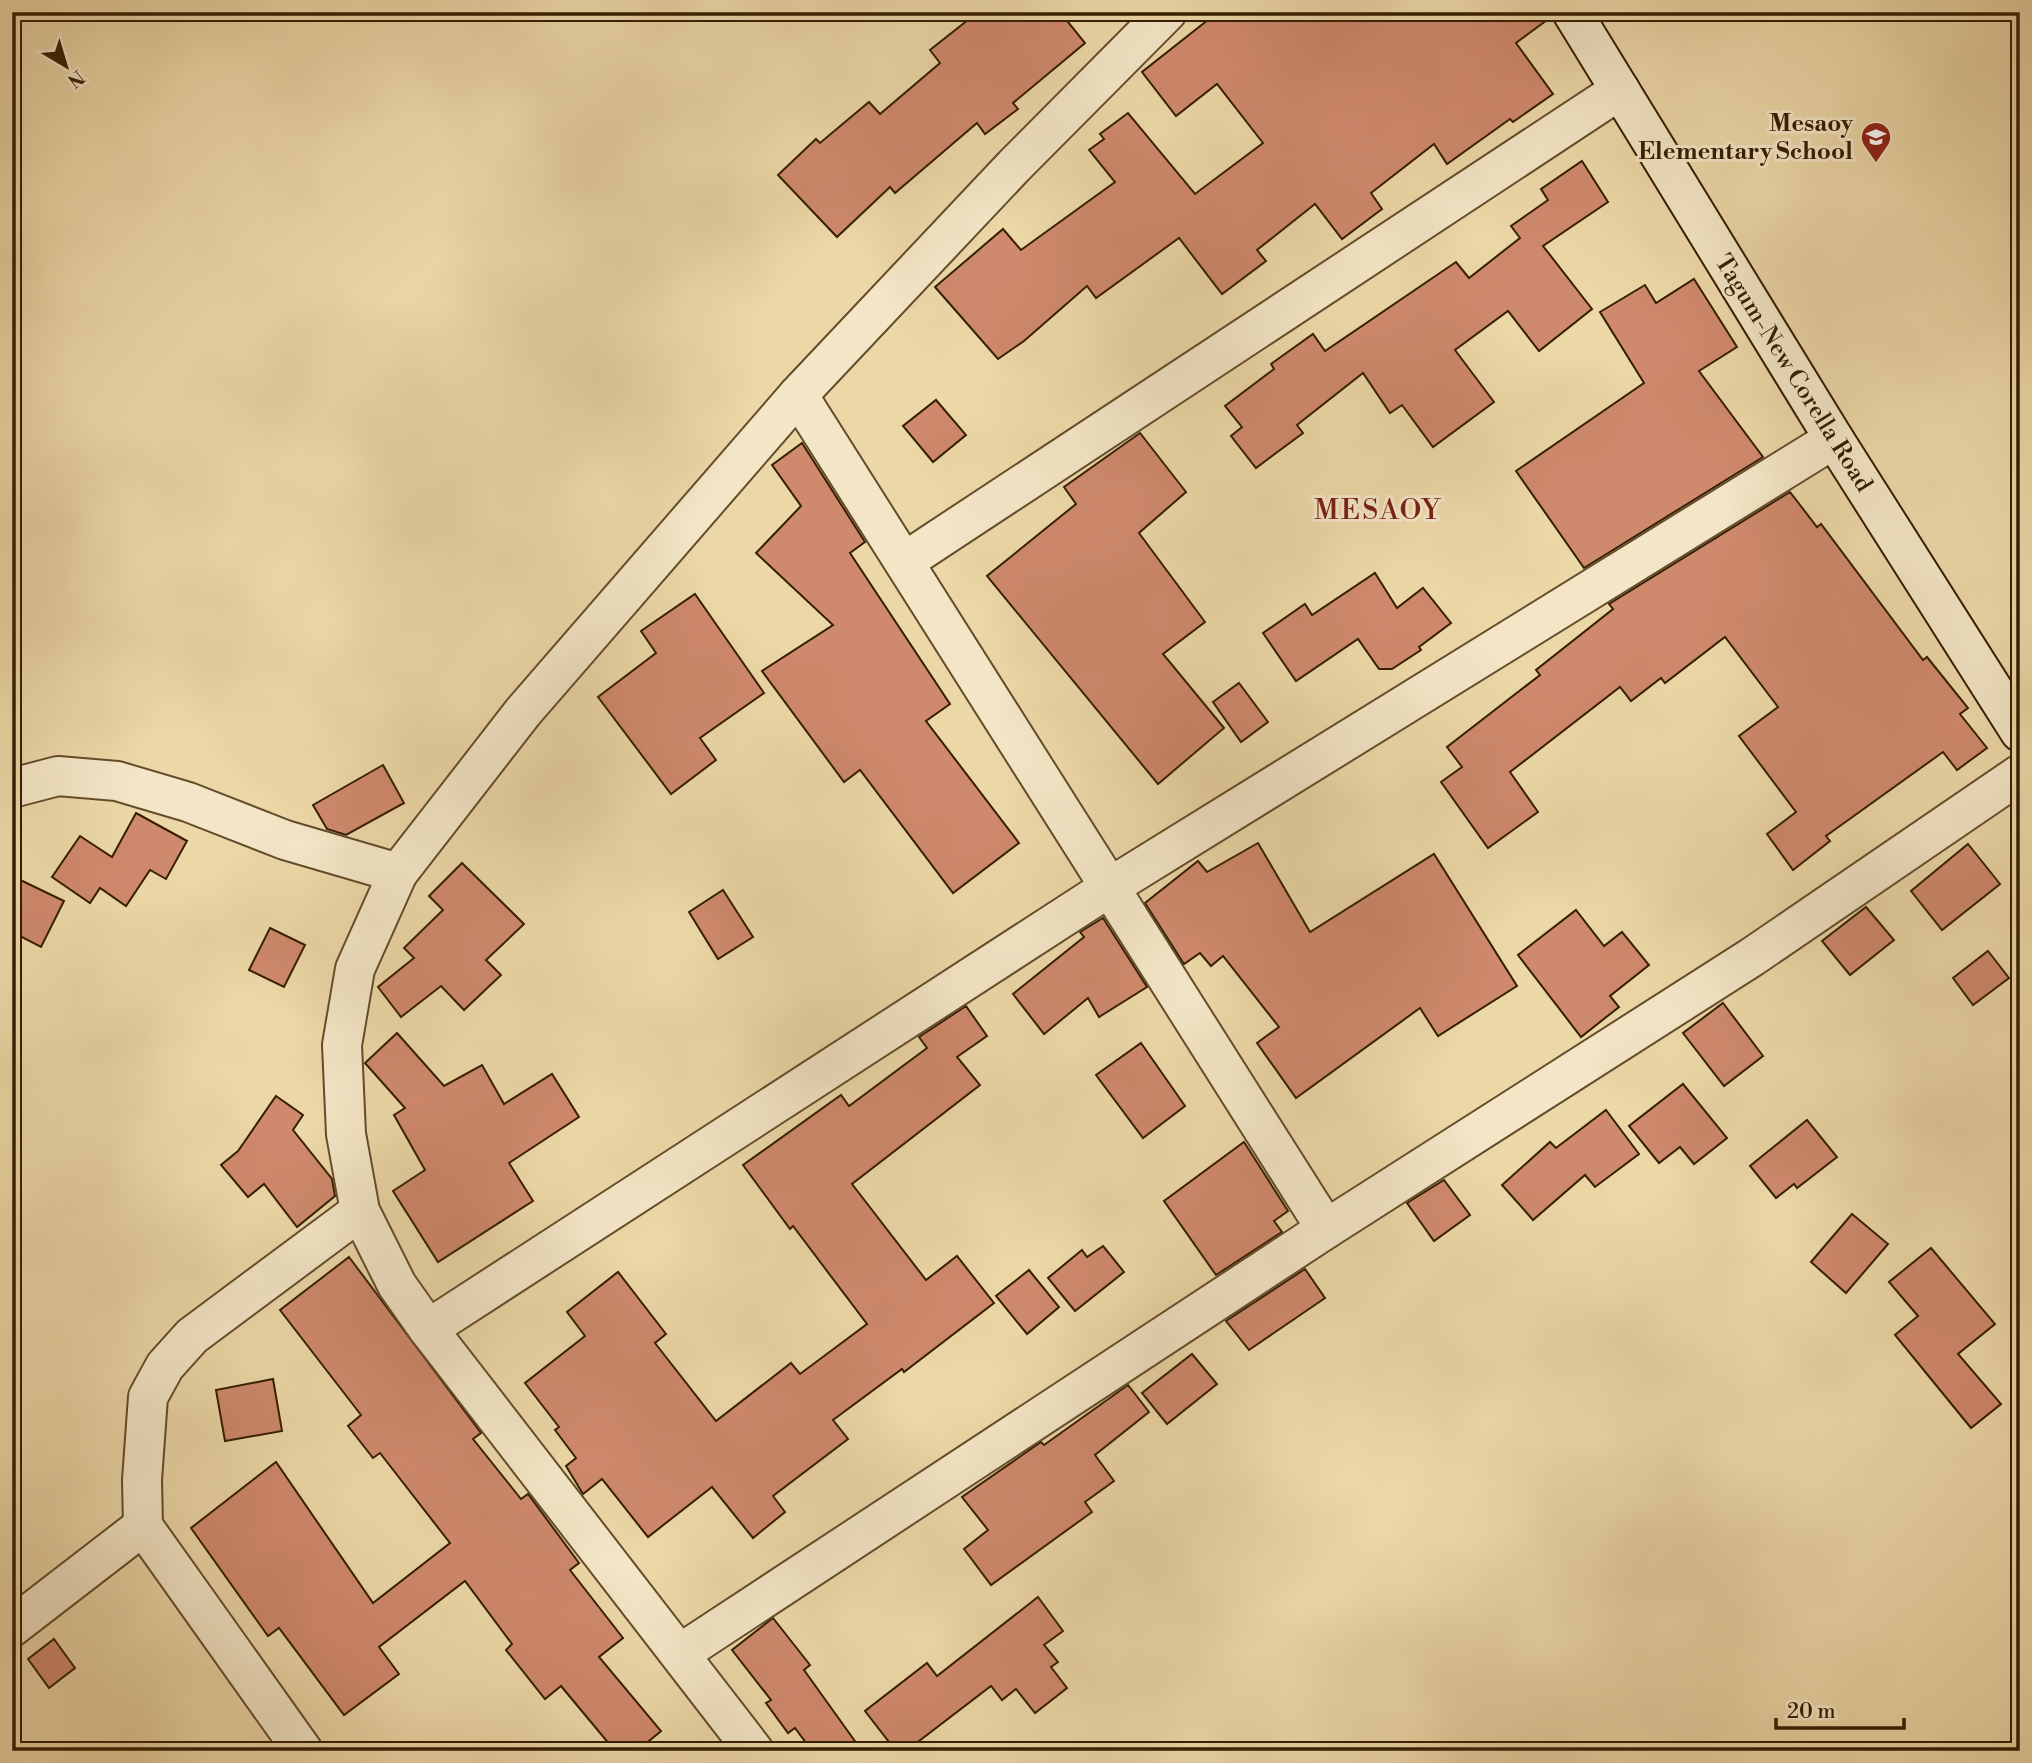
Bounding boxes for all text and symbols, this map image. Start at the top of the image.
north arrow [32,32,102,102]
text: N [63,65,89,93]
place label: Mesaoy Elementary School [1638,109,1854,167]
school or university icon: Mesaoy Elementary School [1859,120,1893,164]
street label: Tagum-New Corella Road [1708,249,1879,498]
district label: MESAOY [1314,493,1442,528]
scale bar [1776,1686,1904,1730]
text: 20 m [1787,1699,1836,1725]

